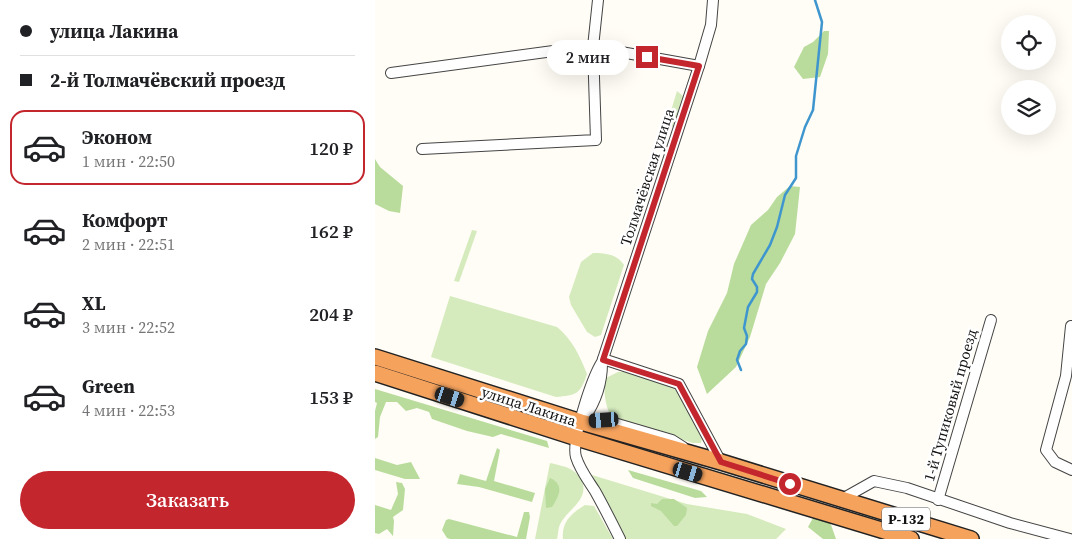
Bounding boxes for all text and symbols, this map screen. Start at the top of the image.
map controls [1001,15,1056,135]
button: locate [1001,15,1056,70]
text: улица Лакина [50,18,178,44]
callout: 2 мин [547,40,629,74]
text: 2 мин [566,46,610,68]
route end [636,46,658,68]
text: 2-й Толмачёвский проезд [50,67,285,93]
button: layers [1001,80,1056,135]
street label: Толмачёвская улица [615,105,679,248]
text: Эконом [82,124,152,150]
icon: car [22,125,67,170]
text: 120 ₽ [309,135,353,161]
text: 1 мин · 22:50 [82,150,175,172]
text: Комфорт [82,207,168,233]
icon: car [22,208,67,253]
text: 162 ₽ [309,218,353,244]
text: 2 мин · 22:51 [82,233,175,255]
text: XL [82,290,105,316]
icon: car [22,291,67,336]
text: 204 ₽ [309,301,353,327]
text: 3 мин · 22:52 [82,316,175,338]
street label: 1-й Тупиковый проезд [918,326,982,484]
text: Green [82,373,135,399]
icon: car [22,374,67,419]
street label: улица Лакина [479,381,579,431]
text: 153 ₽ [309,384,353,410]
car [433,385,466,409]
text: 4 мин · 22:53 [82,399,175,421]
car [588,411,619,429]
car [671,460,704,484]
button: Заказать [20,471,355,529]
route start [779,473,801,495]
road number: Р-132 [882,508,930,530]

